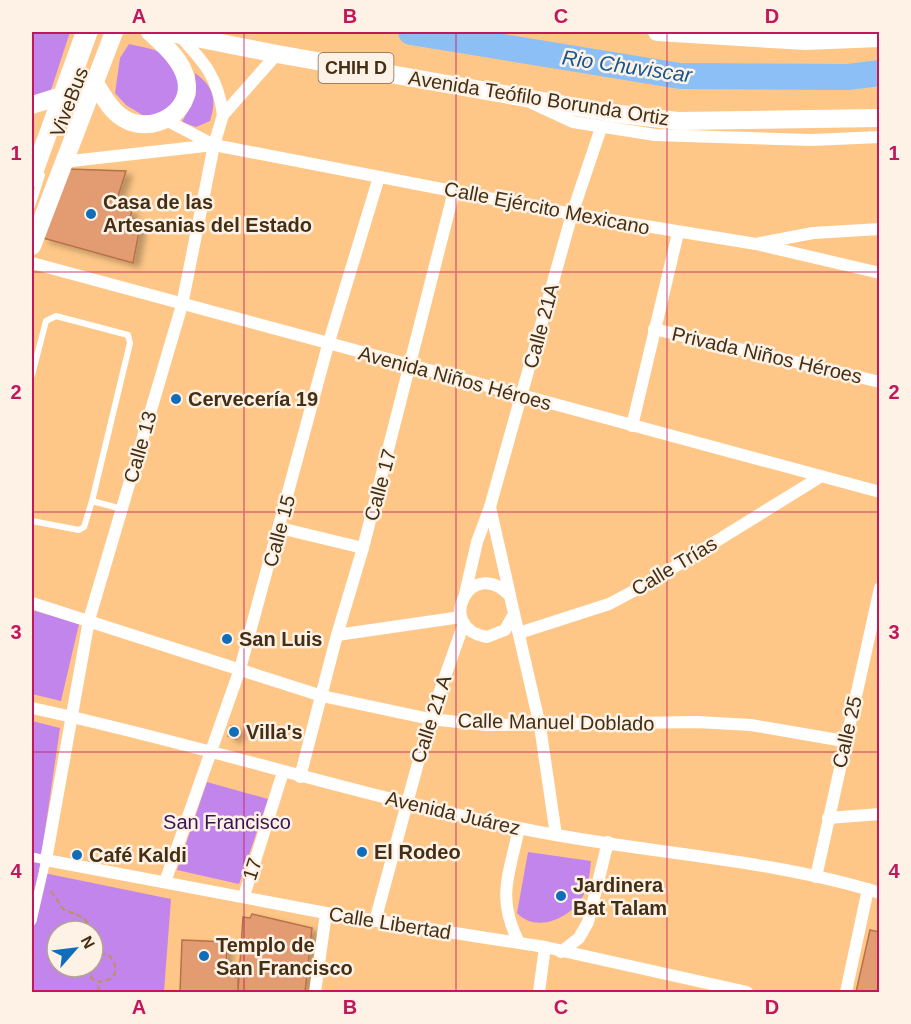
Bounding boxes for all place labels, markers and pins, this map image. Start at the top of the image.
place label: Casa de las Artesanias del Estado [103,191,312,236]
marker: Casa de las Artesanias del Estado [84,207,98,221]
place label: Cervecería 19 [188,388,318,410]
marker: Cervecería 19 [169,392,183,406]
place label: San Luis [239,628,322,650]
marker: San Luis [220,632,234,646]
place label: Villa's [246,721,303,743]
marker: Villa's [227,725,241,739]
place label: El Rodeo [374,841,461,863]
place label: Café Kaldi [89,844,187,866]
marker: El Rodeo [355,845,369,859]
marker: Café Kaldi [70,848,84,862]
place label: Jardinera Bat Talam [573,874,667,919]
marker: Jardinera Bat Talam [554,889,568,903]
place label: Templo de San Francisco [216,934,353,979]
marker: Templo de San Francisco [197,949,211,963]

